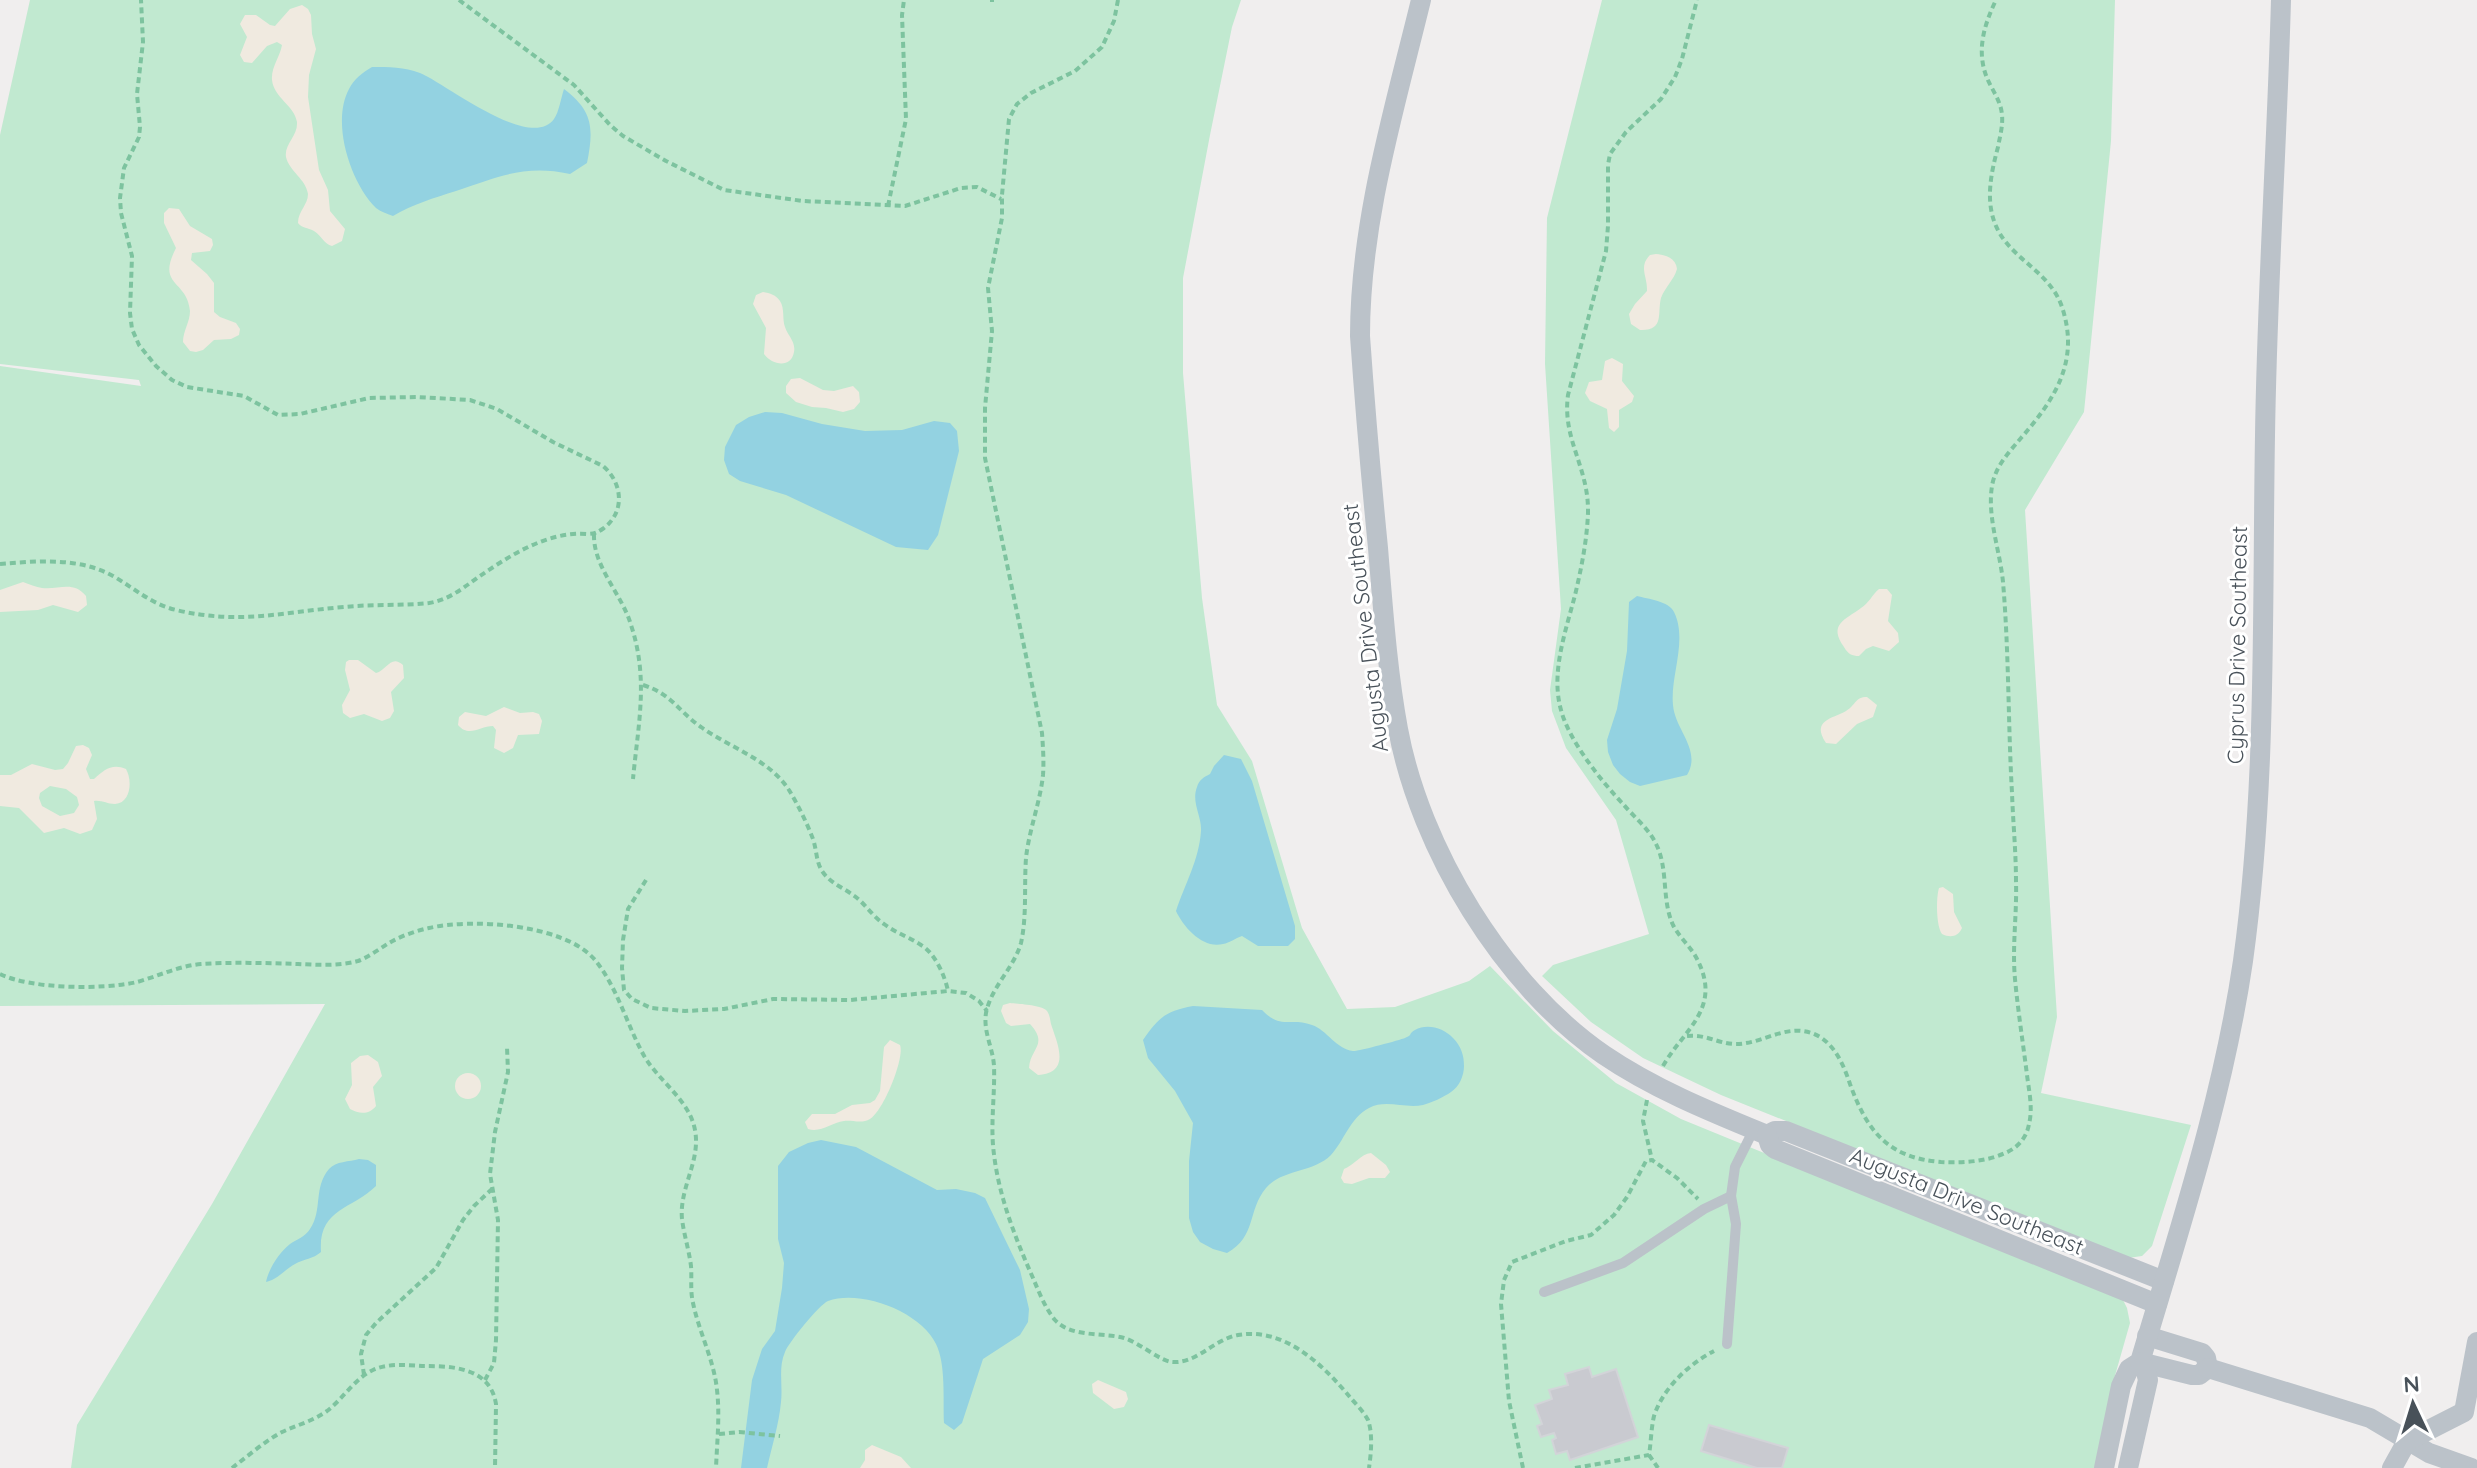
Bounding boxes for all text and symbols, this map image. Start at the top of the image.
street label: Augusta Drive Southeast [1336,502,1394,754]
street label: Cyprus Drive Southeast [2221,526,2253,764]
street label: Augusta Drive Southeast [1846,1141,2088,1261]
north arrow [2373,1364,2453,1444]
text: N [2403,1370,2421,1399]

